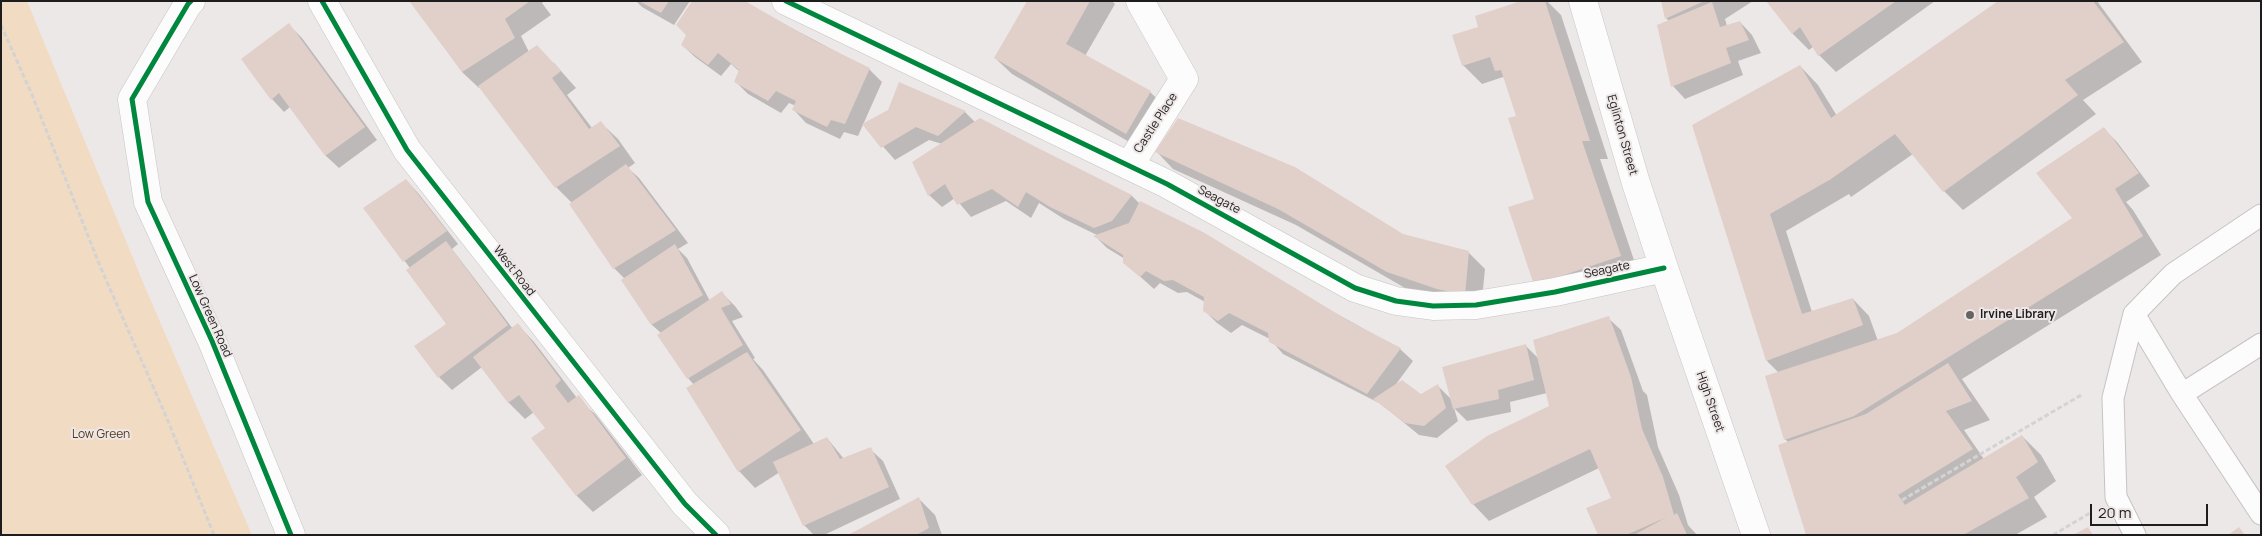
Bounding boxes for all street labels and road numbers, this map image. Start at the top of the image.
street label: Castle Place [1131,90,1181,156]
street label: Eglinton Street [1604,93,1640,177]
street label: Seagate [1195,183,1243,217]
street label: West Road [490,243,538,299]
street label: Seagate [1583,258,1631,282]
street label: Low Green Road [185,272,235,360]
street label: High Street [1693,370,1727,434]

